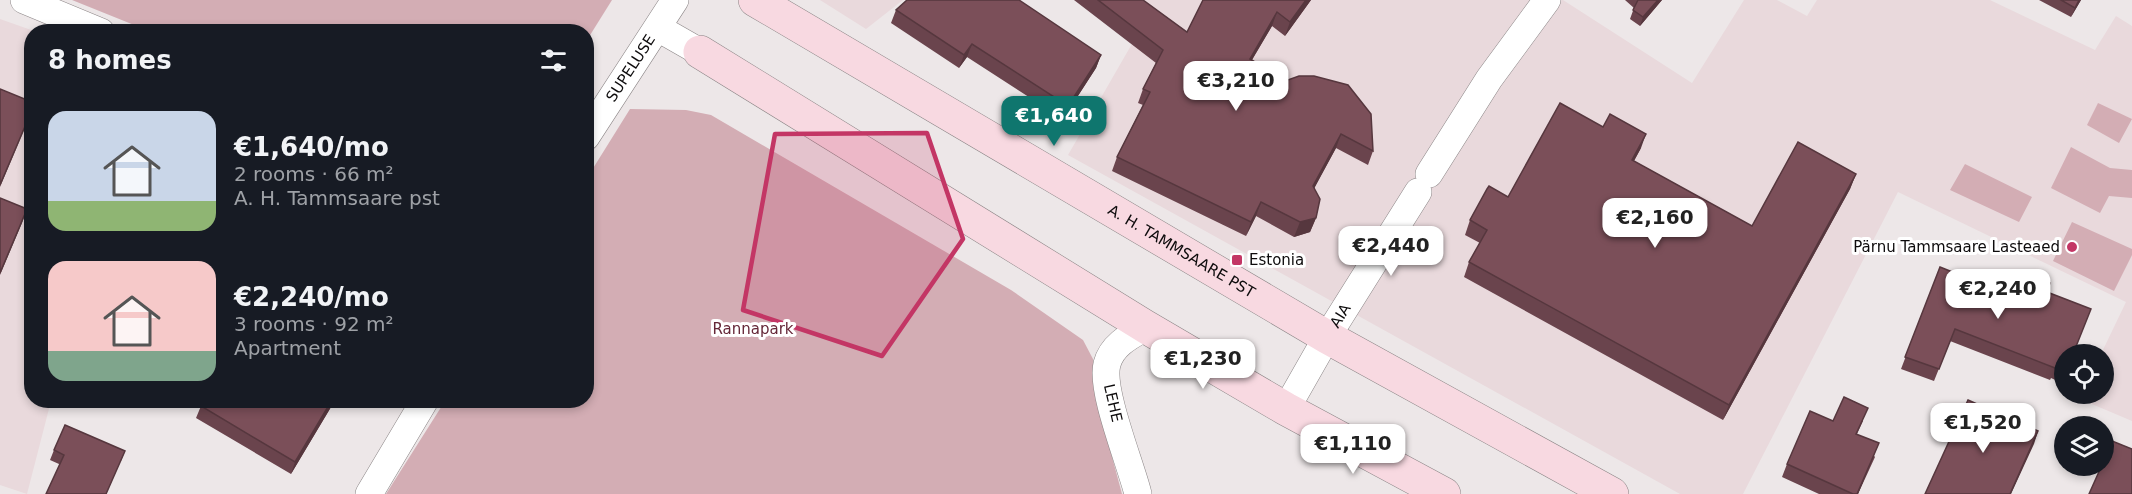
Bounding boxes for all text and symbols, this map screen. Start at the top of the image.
street label: SUPELUSE [602,31,659,105]
icon: filters [537,44,570,77]
text: 8 homes [48,45,172,75]
pin: €3,210 [1187,61,1285,112]
text: €3,210 [1197,68,1275,92]
pin: €1,640 [1005,96,1103,147]
text: €1,640 [1015,103,1093,127]
text: €1,640/mo [234,132,389,162]
icon: home [96,135,168,207]
text: 2 rooms · 66 m² [234,162,394,186]
text: A. H. Tammsaare pst [234,186,440,210]
pin: €2,160 [1606,198,1704,249]
street label: A. H. TAMMSAARE PST [1105,201,1259,302]
text: €2,160 [1616,205,1694,229]
pin: €2,440 [1342,226,1440,277]
text: €2,440 [1352,233,1430,257]
place label: Pärnu Tammsaare Lasteaed [1853,238,2060,256]
marker: Pärnu Tammsaare Lasteaed [2065,240,2079,254]
place label: Estonia [1249,251,1304,269]
marker: Estonia [1230,253,1244,267]
pin: €2,240 [1949,269,2047,320]
text: €2,240 [1959,276,2037,300]
text: €2,240/mo [234,282,389,312]
icon: home [96,285,168,357]
street label: AIA [1326,300,1355,331]
text: 3 rooms · 92 m² [234,312,394,336]
park label: Rannapark [712,320,794,338]
text: Apartment [234,336,341,360]
pin: €1,230 [1154,339,1252,390]
map controls [2054,344,2114,476]
button: locate [2054,344,2114,404]
text: €1,230 [1164,346,1242,370]
street label: LEHE [1100,382,1126,424]
pin: €1,520 [1934,403,2032,454]
text: €1,520 [1944,410,2022,434]
button: layers [2054,416,2114,476]
pin: €1,110 [1304,424,1402,475]
text: €1,110 [1314,431,1392,455]

